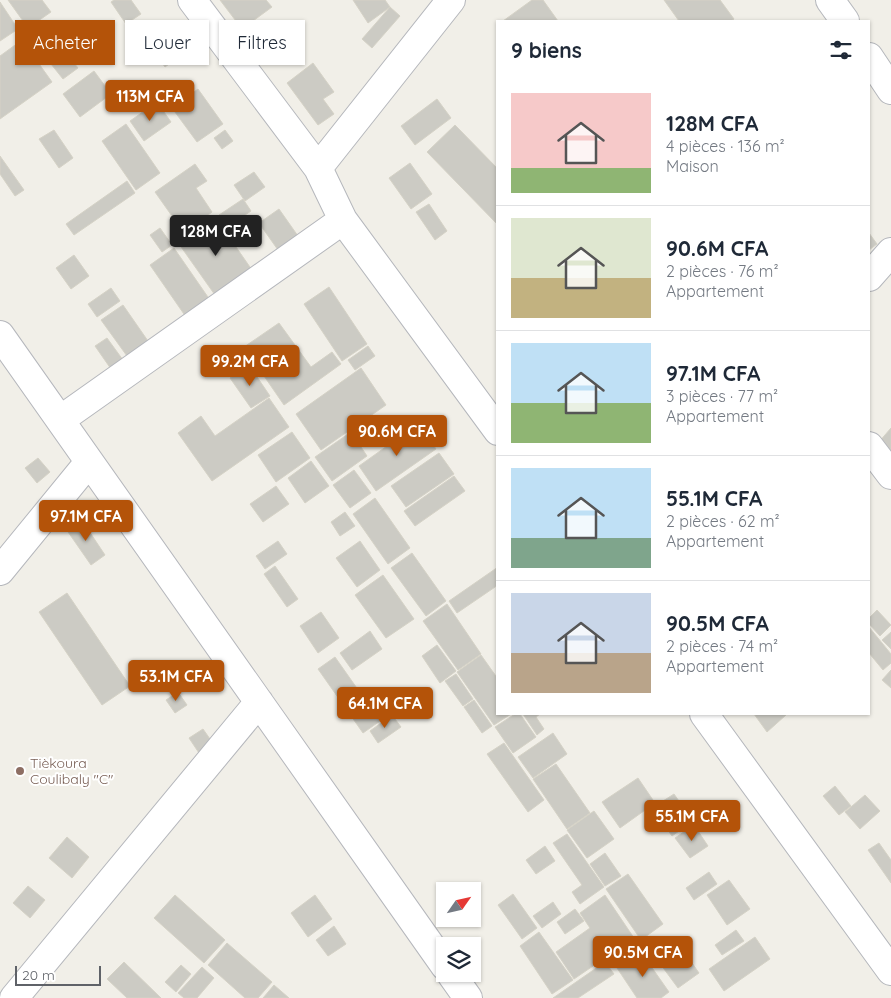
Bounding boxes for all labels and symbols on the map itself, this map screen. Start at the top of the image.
pin: 113M CFA [98,80,202,122]
pin: 128M CFA [164,214,268,257]
pin: 99.2M CFA [193,344,307,387]
pin: 90.6M CFA [340,414,454,457]
pin: 97.1M CFA [29,500,143,542]
pin: 53.1M CFA [119,660,233,702]
pin: 64.1M CFA [328,686,442,729]
place label: Tièkoura Coulibaly "C" [30,754,113,788]
marker: Tièkoura Coulibaly "C" [14,765,26,777]
pin: 55.1M CFA [635,800,749,842]
north arrow [436,882,481,928]
pin: 90.5M CFA [586,936,700,978]
scale bar [15,963,101,986]

